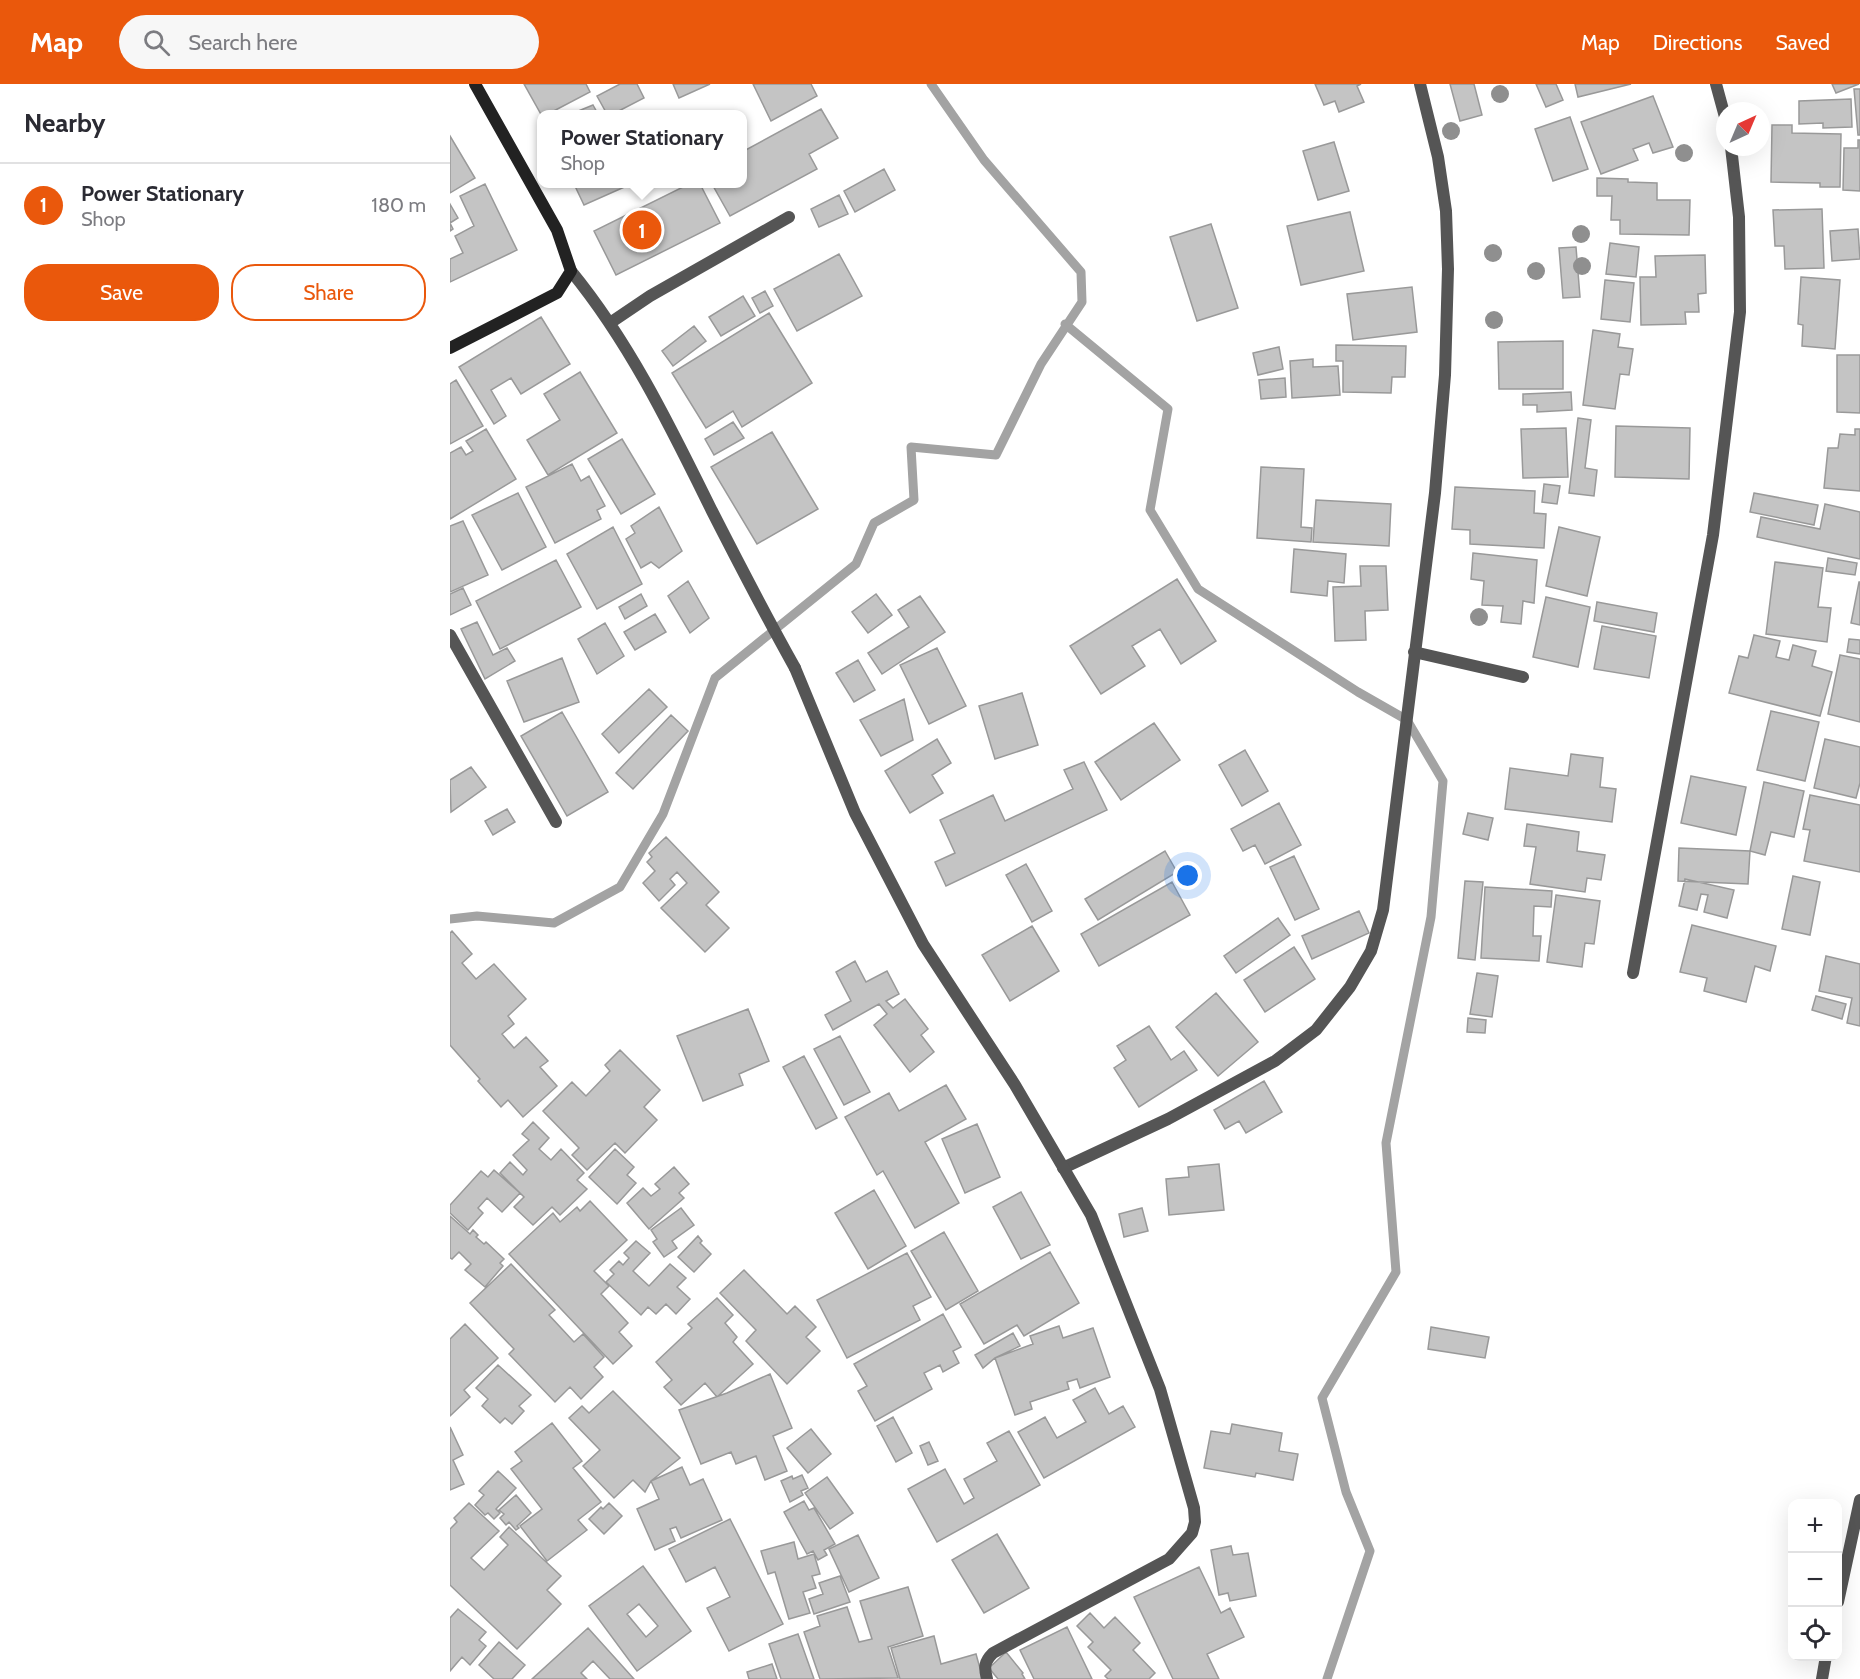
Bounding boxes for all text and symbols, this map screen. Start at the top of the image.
search box [119,15,539,69]
text: Map [30,25,83,59]
icon: search [140,26,173,59]
text: Search here [188,29,297,56]
text: Map [1581,30,1620,55]
text: Directions [1653,30,1742,55]
text: Saved [1775,30,1830,55]
north arrow [1716,102,1770,156]
text: Nearby [24,107,105,139]
popup [537,110,747,188]
text: Power Stationary [560,124,724,151]
text: Shop [560,151,605,175]
text: Power Stationary [81,180,244,207]
text: 1 [40,193,47,217]
text: 180 m [371,193,426,217]
text: Shop [81,207,126,231]
pin: 1 [622,208,662,252]
button: Save [24,264,219,321]
button: Share [231,264,426,321]
your location [1173,861,1202,890]
map controls [1788,1499,1842,1661]
button: + [1788,1499,1842,1553]
button: − [1788,1553,1842,1607]
button: locate [1788,1607,1842,1661]

